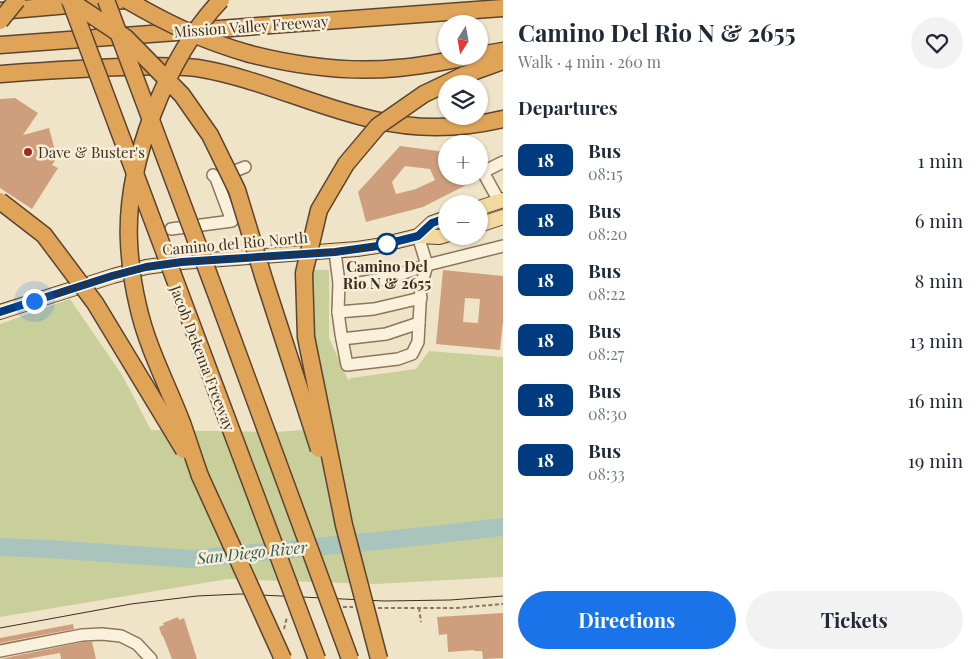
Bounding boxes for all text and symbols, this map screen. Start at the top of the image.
street label: Mission Valley Freeway [173,11,329,41]
north arrow [438,15,488,65]
map controls [438,15,488,245]
text: Camino Del Rio N & 2655 [518,16,796,48]
button: heart [911,17,963,69]
text: Walk · 4 min · 260 m [518,51,661,72]
button: layers [438,75,488,125]
text: Departures [518,94,618,120]
button: + [438,135,488,185]
text: Bus [588,137,621,163]
place label: Dave & Buster's [38,142,145,162]
marker: Dave & Buster's [22,146,34,158]
text: 1 min [917,147,963,173]
text: 18 [537,148,554,172]
text: 08:15 [588,163,623,184]
button: − [438,195,488,245]
text: Bus [588,197,621,223]
text: 6 min [915,207,963,233]
text: 18 [537,208,554,232]
text: 08:20 [588,223,627,244]
street label: Camino del Rio North [161,227,309,259]
marker: Camino Del Rio N & 2655 [376,233,398,255]
place label: Camino Del Rio N & 2655 [343,256,431,293]
text: Bus [588,257,621,283]
text: 8 min [915,267,963,293]
text: 18 [537,268,554,292]
street label: Jacob Dekema Freeway [166,281,240,434]
text: 08:22 [588,283,626,304]
your location [22,289,47,314]
text: Bus [588,317,621,343]
text: 13 min [909,327,963,353]
text: 18 [537,328,554,352]
text: 08:27 [588,343,624,364]
text: Bus [588,377,621,403]
text: 16 min [908,387,963,413]
text: 18 [537,388,554,412]
text: 08:30 [588,403,627,424]
text: Bus [588,437,621,463]
text: 19 min [908,447,963,473]
text: 18 [537,448,554,472]
text: 08:33 [588,463,625,484]
water label: San Diego River [195,536,309,568]
button: Directions [518,591,736,649]
button: Tickets [746,591,963,649]

